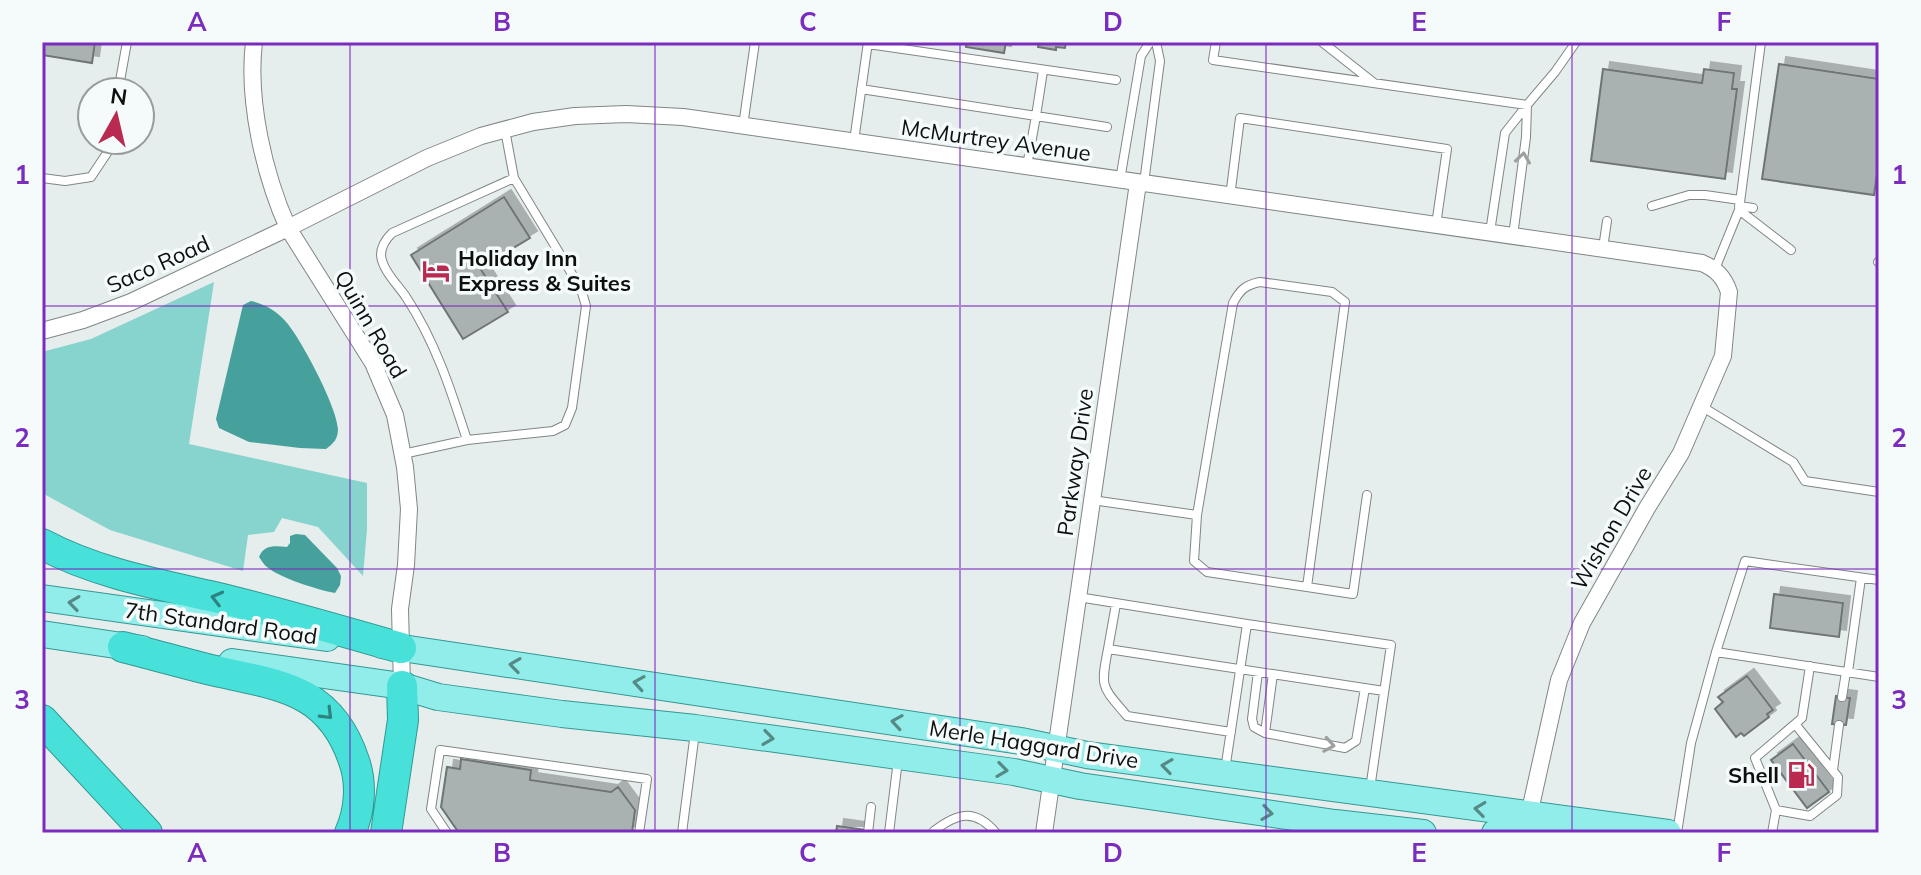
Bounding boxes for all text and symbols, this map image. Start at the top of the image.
text: A [187,5,207,38]
text: B [493,5,511,38]
text: C [799,5,817,38]
text: D [1103,5,1123,38]
text: E [1411,5,1427,38]
text: F [1717,5,1732,38]
north arrow [76,76,156,156]
text: N [109,81,129,111]
street label: McMurtrey Avenue [899,113,1093,167]
one-way arrow [1514,151,1531,165]
text: 1 [14,158,30,191]
text: 1 [1891,158,1907,191]
street label: Saco Road [102,229,214,299]
place label: Holiday Inn Express & Suites [458,244,631,297]
hotel icon: Holiday Inn Express & Suites [421,256,451,286]
street label: Quinn Road [329,265,413,383]
street label: Parkway Drive [1051,387,1099,537]
text: 2 [14,421,30,454]
text: 2 [1891,421,1907,454]
street label: Wishon Drive [1564,461,1658,595]
one-way arrow [211,590,225,607]
one-way arrow [67,594,80,611]
street label: 7th Standard Road [123,596,319,650]
one-way arrow [508,657,522,674]
one-way arrow [633,675,646,692]
text: 3 [14,683,30,716]
text: 3 [1891,683,1907,716]
one-way arrow [318,705,332,720]
one-way arrow [890,714,903,731]
street label: Merle Haggard Drive [927,714,1141,774]
one-way arrow [762,729,775,746]
one-way arrow [1322,735,1336,752]
one-way arrow [1160,758,1174,775]
fuel station icon: Shell [1786,760,1816,790]
one-way arrow [995,761,1009,778]
place label: Shell [1728,761,1779,789]
one-way arrow [1473,800,1486,817]
one-way arrow [1260,804,1274,821]
text: A [187,836,207,869]
text: B [493,836,511,869]
text: C [799,836,817,869]
text: D [1103,836,1123,869]
text: E [1411,836,1427,869]
text: F [1717,836,1732,869]

